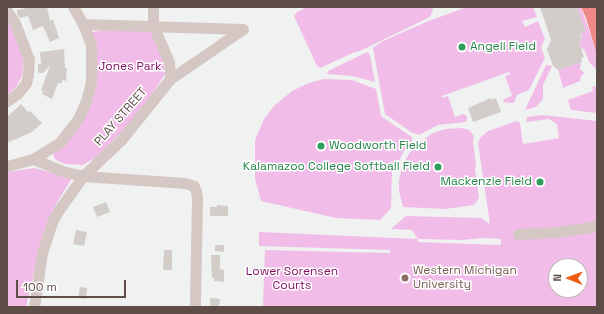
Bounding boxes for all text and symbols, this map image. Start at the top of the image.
place label: Angell Field [470,40,536,54]
marker: Angell Field [457,42,467,52]
park label: Jones Park [98,60,162,74]
street label: PLAY STREET [92,85,150,149]
place label: Woodworth Field [329,139,426,153]
marker: Woodworth Field [316,141,326,151]
place label: Kalamazoo College Softball Field [243,160,430,174]
marker: Kalamazoo College Softball Field [433,162,443,172]
place label: Mackenzie Field [441,175,532,189]
marker: Mackenzie Field [535,177,545,187]
north arrow [548,258,588,298]
place label: Western Michigan University [413,264,517,292]
park label: Lower Sorensen Courts [246,265,338,293]
scale bar [18,272,128,298]
marker: Western Michigan University [400,273,410,283]
text: N [550,274,564,282]
text: 100 m [23,279,57,295]

